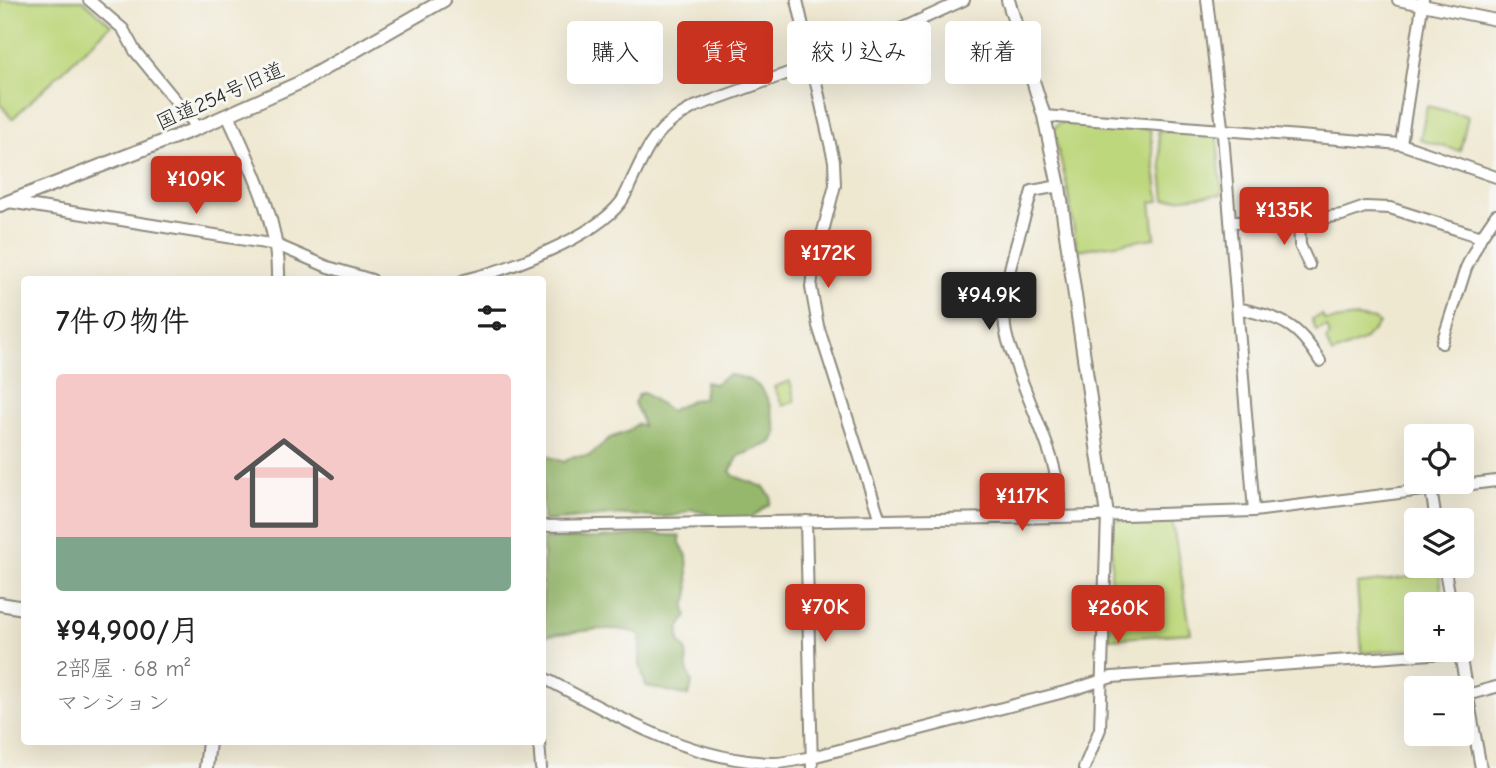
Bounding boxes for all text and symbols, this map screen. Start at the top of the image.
chip: 購入 [567,21,663,84]
chip: 賃貸 [677,21,773,84]
chip: 絞り込み [787,21,931,84]
chip: 新着 [945,21,1041,84]
street label: 国道254号旧道 [152,57,288,135]
pin: ¥109K [147,156,245,216]
text: ¥109K [167,165,225,192]
pin: ¥135K [1235,188,1333,247]
text: ¥135K [1256,196,1312,223]
pin: ¥172K [779,230,877,290]
text: ¥172K [800,239,856,266]
pin: ¥94.9K [932,272,1046,332]
text: ¥94.9K [957,281,1021,308]
icon: filters [473,299,511,337]
text: 7件の物件 [56,304,190,339]
icon: home [221,420,347,546]
map controls [1404,424,1474,746]
button: locate [1404,424,1474,494]
pin: ¥117K [973,474,1071,533]
text: ¥117K [996,482,1048,509]
button: layers [1404,508,1474,578]
pin: ¥70K [784,584,866,644]
pin: ¥260K [1069,586,1167,645]
button: + [1404,592,1474,662]
text: ¥70K [801,593,849,620]
text: ¥260K [1088,594,1148,621]
text: ¥94,900/月 [56,613,199,648]
text: 2部屋 · 68 m² [56,655,190,682]
button: − [1404,676,1474,746]
text: マンション [56,689,170,716]

